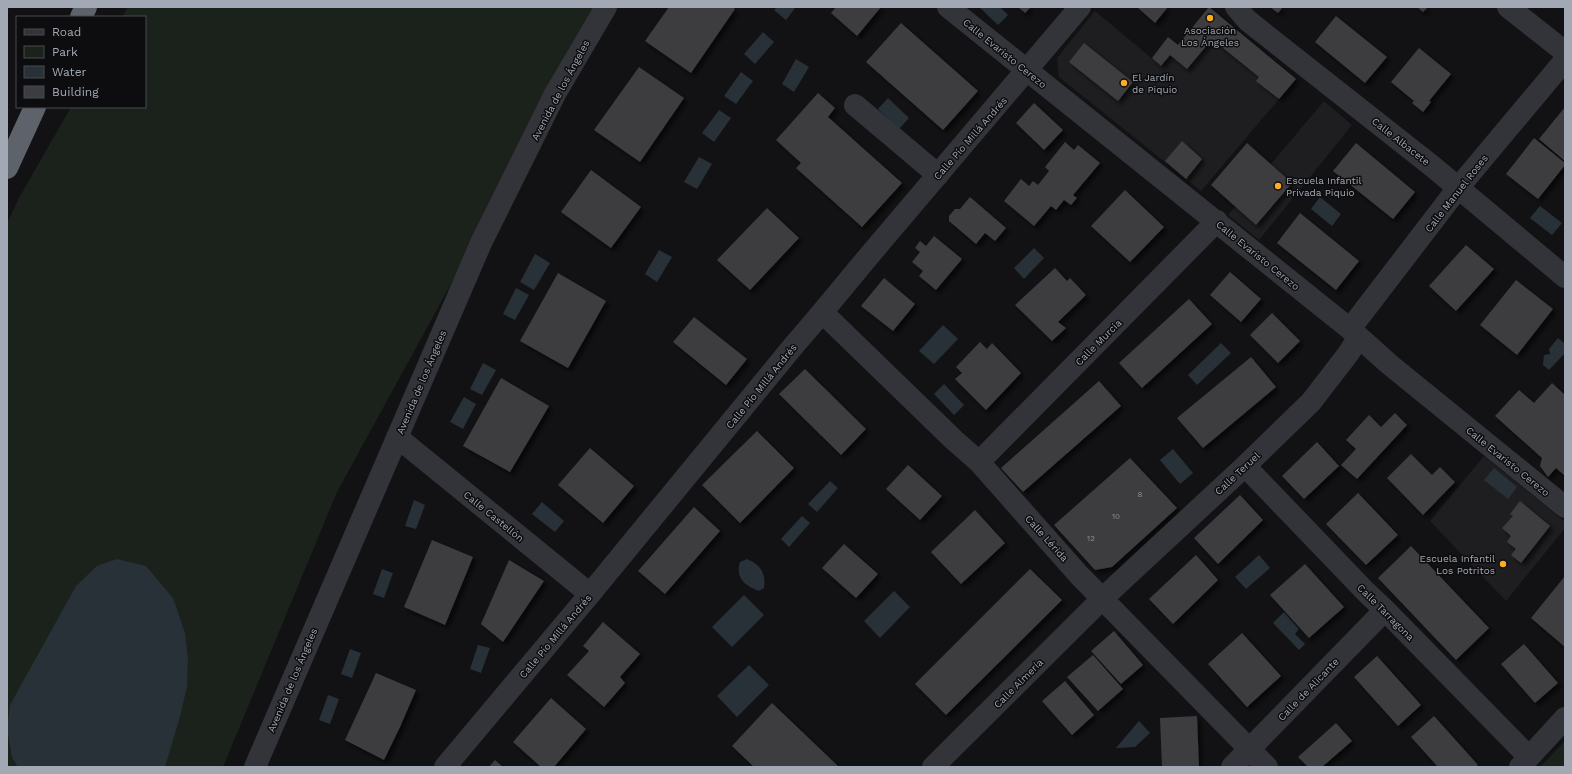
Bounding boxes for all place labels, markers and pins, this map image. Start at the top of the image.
marker: Asociación Los Ángeles [1205,13,1215,23]
place label: Asociación Los Ángeles [1181,25,1239,48]
place label: El Jardín de Piquio [1132,72,1177,95]
marker: El Jardín de Piquio [1119,78,1129,88]
place label: Escuela Infantil Privada Piquio [1286,175,1361,198]
marker: Escuela Infantil Privada Piquio [1273,181,1283,191]
place label: Escuela Infantil Los Potritos [1420,553,1495,576]
marker: Escuela Infantil Los Potritos [1498,559,1508,569]

